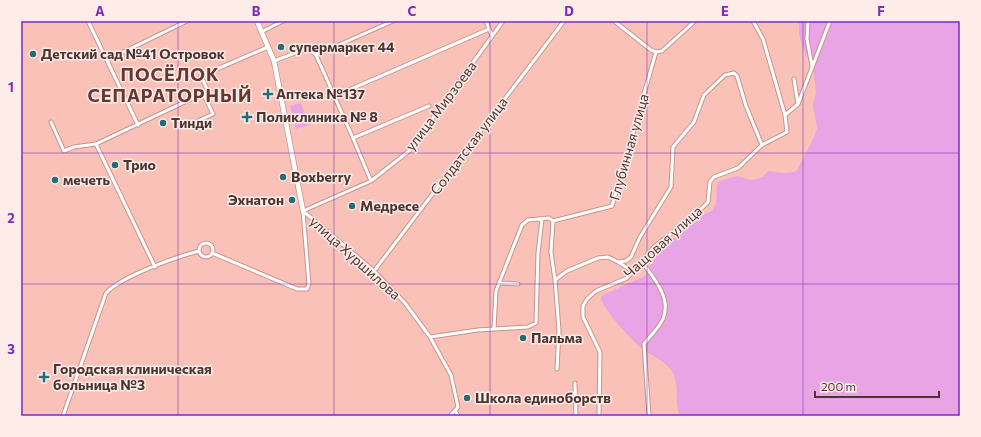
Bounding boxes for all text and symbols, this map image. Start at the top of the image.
text: A [95,3,105,19]
text: B [252,3,261,19]
text: C [408,3,417,19]
text: D [564,3,574,19]
text: E [721,3,729,19]
text: F [877,3,885,19]
place label: супермаркет 44 [289,38,395,55]
marker: супермаркет 44 [276,42,286,52]
place label: Детский сад №41 Островок [41,45,225,62]
marker: Детский сад №41 Островок [28,49,38,59]
street label: улица Мирзоева [401,58,480,154]
district label: ПОСЁЛОК СЕПАРАТОРНЫЙ [87,63,253,106]
text: 1 [8,79,14,95]
place label: Аптека №137 [276,85,365,102]
marker: Аптека №137 [263,89,273,99]
street label: Глубинная улица [605,92,652,202]
street label: Солдатская улица [426,94,511,198]
place label: Поликлиника № 8 [256,108,378,125]
marker: Поликлиника № 8 [241,111,253,123]
place label: Тинди [171,114,212,131]
marker: Тинди [158,118,168,128]
place label: Трио [123,156,156,173]
marker: Трио [110,160,120,170]
place label: Boxberry [291,168,351,185]
place label: мечеть [63,171,111,188]
marker: Boxberry [278,172,288,182]
marker: мечеть [50,175,60,185]
place label: Эхнатон [228,191,284,208]
marker: Эхнатон [287,195,297,205]
place label: Медресе [360,197,419,214]
marker: Медресе [347,201,357,211]
street label: Чащовая улица [620,202,705,281]
text: 2 [7,210,15,226]
street label: улица Хуршилова [306,212,404,303]
place label: Пальма [531,329,582,346]
marker: Пальма [518,333,528,343]
text: 3 [7,341,15,357]
place label: Городская клиническая больница №3 [53,360,212,393]
marker: Городская клиническая больница №3 [38,371,50,383]
scale bar [815,373,939,399]
text: 200 m [821,379,856,393]
place label: Школа единоборств [475,389,611,406]
marker: Школа единоборств [462,393,472,403]

